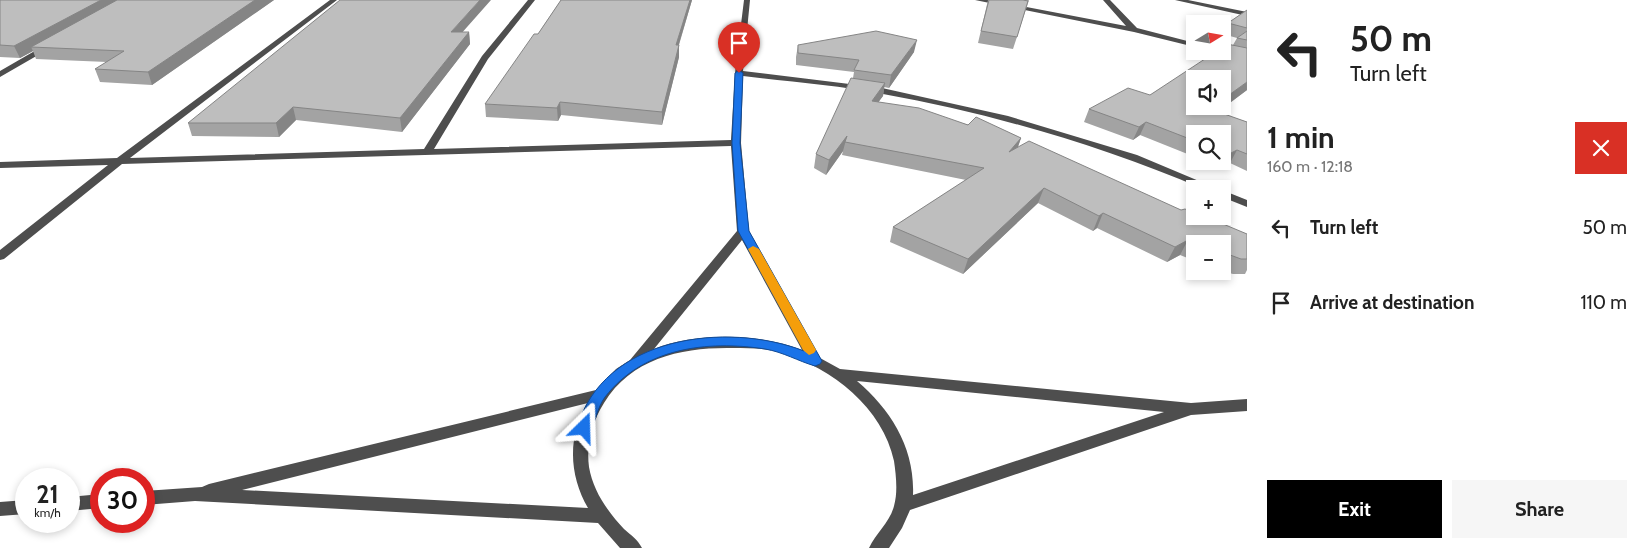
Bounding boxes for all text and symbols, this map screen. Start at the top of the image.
north arrow [1186,15,1231,60]
map controls [1186,15,1231,280]
text: 50 m [1350,17,1432,60]
icon: left [1267,20,1332,85]
pin [718,22,760,73]
icon: arrive [725,29,753,57]
text: Turn left [1350,60,1427,87]
button: sound [1186,70,1231,115]
text: 1 min [1267,119,1335,156]
button: close [1575,122,1627,174]
button: search [1186,125,1231,170]
text: 160 m · 12:18 [1267,157,1353,176]
button: + [1186,180,1231,225]
icon: left [1267,214,1295,242]
text: Turn left [1310,216,1378,239]
text: 50 m [1583,216,1627,239]
button: − [1186,235,1231,280]
icon: arrive [1267,289,1295,317]
text: Arrive at destination [1310,291,1474,314]
text: 110 m [1580,291,1627,314]
position arrow [557,401,609,453]
speed limit sign: 30 [90,468,155,533]
text: 21 [36,479,59,509]
button: Exit [1267,480,1442,538]
button: Share [1452,480,1627,538]
text: km/h [34,505,61,520]

